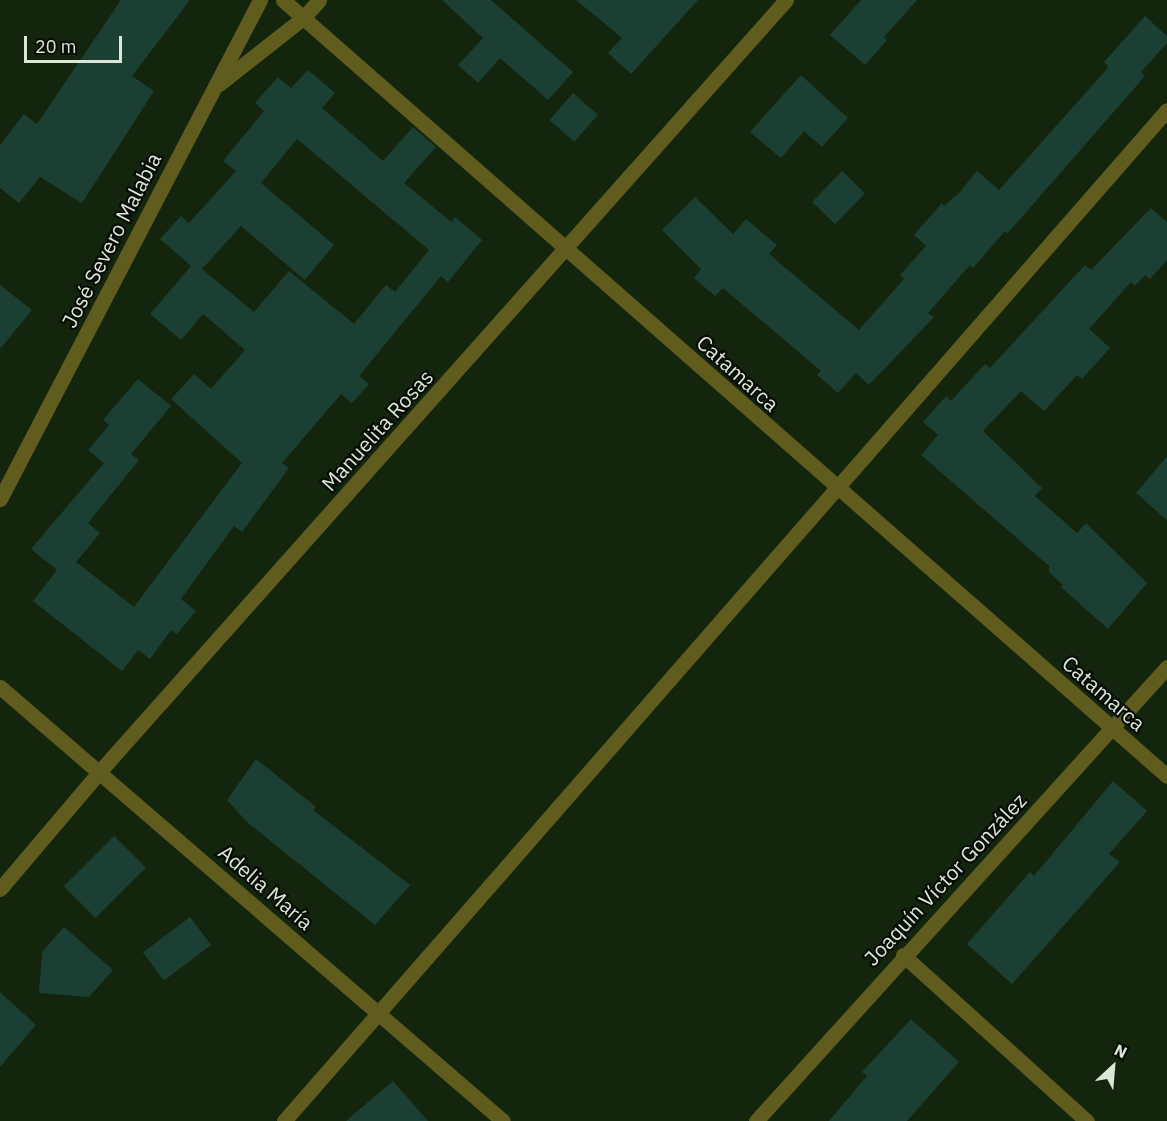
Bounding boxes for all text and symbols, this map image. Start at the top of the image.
scale bar [27,24,124,62]
text: 20 m [35,35,77,58]
street label: José Severo Malabia [56,148,166,332]
street label: Catamarca [692,330,784,416]
street label: Manuelita Rosas [316,364,438,496]
street label: Catamarca [1057,650,1151,736]
street label: Joaquín Víctor González [859,788,1031,970]
street label: Adelia María [214,839,318,935]
north arrow [1083,1037,1143,1097]
text: N [1111,1039,1130,1062]

